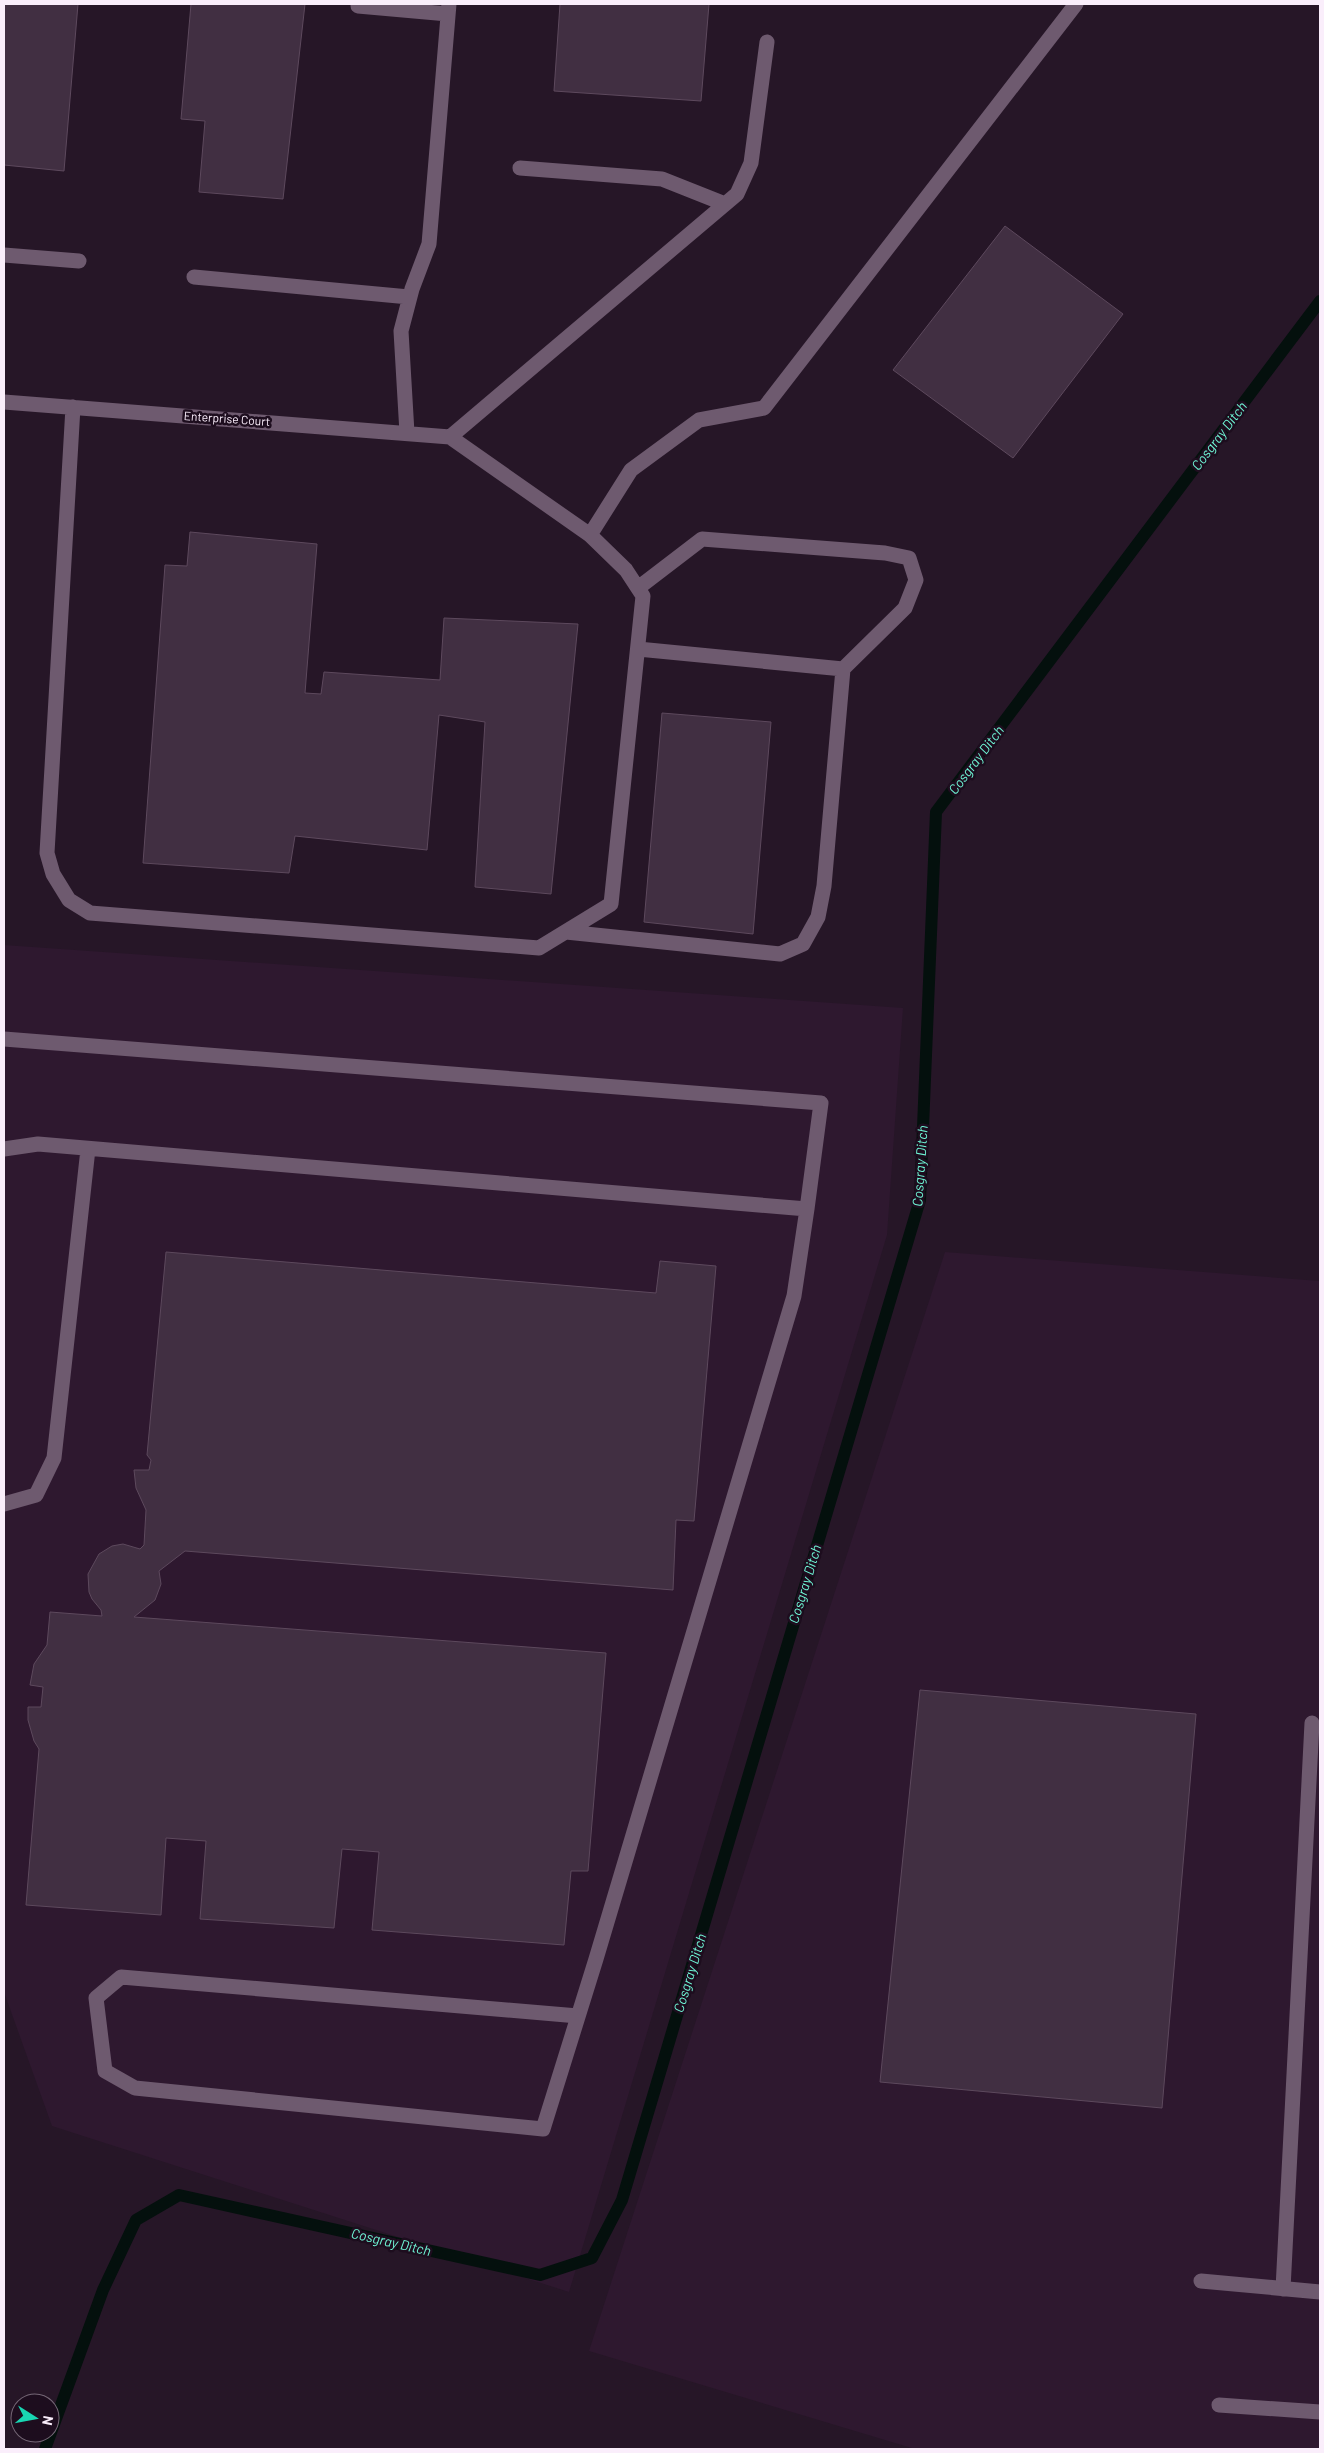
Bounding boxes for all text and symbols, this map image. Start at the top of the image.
water label: Cosgray Ditch [1187,398,1250,473]
street label: Enterprise Court [183,408,271,428]
water label: Cosgray Ditch [944,722,1007,797]
water label: Cosgray Ditch [908,1125,931,1207]
water label: Cosgray Ditch [784,1542,825,1625]
water label: Cosgray Ditch [669,1931,710,2014]
water label: Cosgray Ditch [349,2224,433,2259]
north arrow [10,2393,60,2443]
text: N [39,2414,57,2427]

